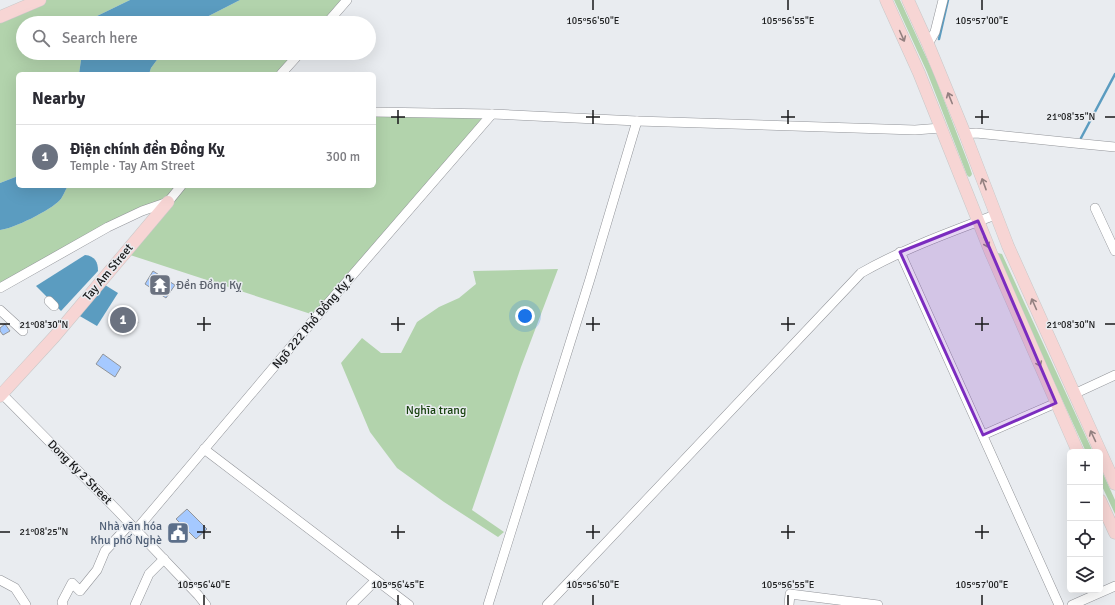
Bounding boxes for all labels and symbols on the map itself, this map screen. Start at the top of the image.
text: 105°56'50"E [566,15,620,27]
text: 105°56'55"E [761,15,815,27]
text: 105°57'00"E [955,15,1009,27]
one-way arrow [899,29,906,41]
one-way arrow [946,92,953,104]
text: 21°08'35"N [1047,111,1095,123]
one-way arrow [980,179,988,191]
one-way arrow [983,236,991,248]
street label: Tay Am Street [80,241,137,304]
street label: Ngõ 222 Phố Đồng Kỵ 2 [269,271,357,372]
temple icon: Đền Đồng Kỵ [147,272,173,298]
place label: Đền Đồng Kỵ [176,278,242,293]
one-way arrow [1030,299,1037,311]
pin: 1 [110,305,136,335]
your location [515,306,535,326]
text: 21°08'30"N [20,319,68,331]
text: 21°08'30"N [1047,319,1095,331]
one-way arrow [1035,355,1043,367]
park label: Nghĩa trang [406,403,466,418]
one-way arrow [1089,430,1096,442]
street label: Dong Ky 2 Street [44,437,115,508]
place label: Nhà văn hóa Khu phố Nghè [90,519,162,548]
public building icon: Nhà văn hóa Khu phố Nghè [165,520,191,546]
text: 21°08'25"N [20,526,68,538]
text: 105°56'40"E [177,579,231,591]
text: 105°56'45"E [371,579,425,591]
text: 105°56'50"E [566,579,620,591]
text: 105°56'55"E [761,579,815,591]
text: 105°57'00"E [955,579,1009,591]

